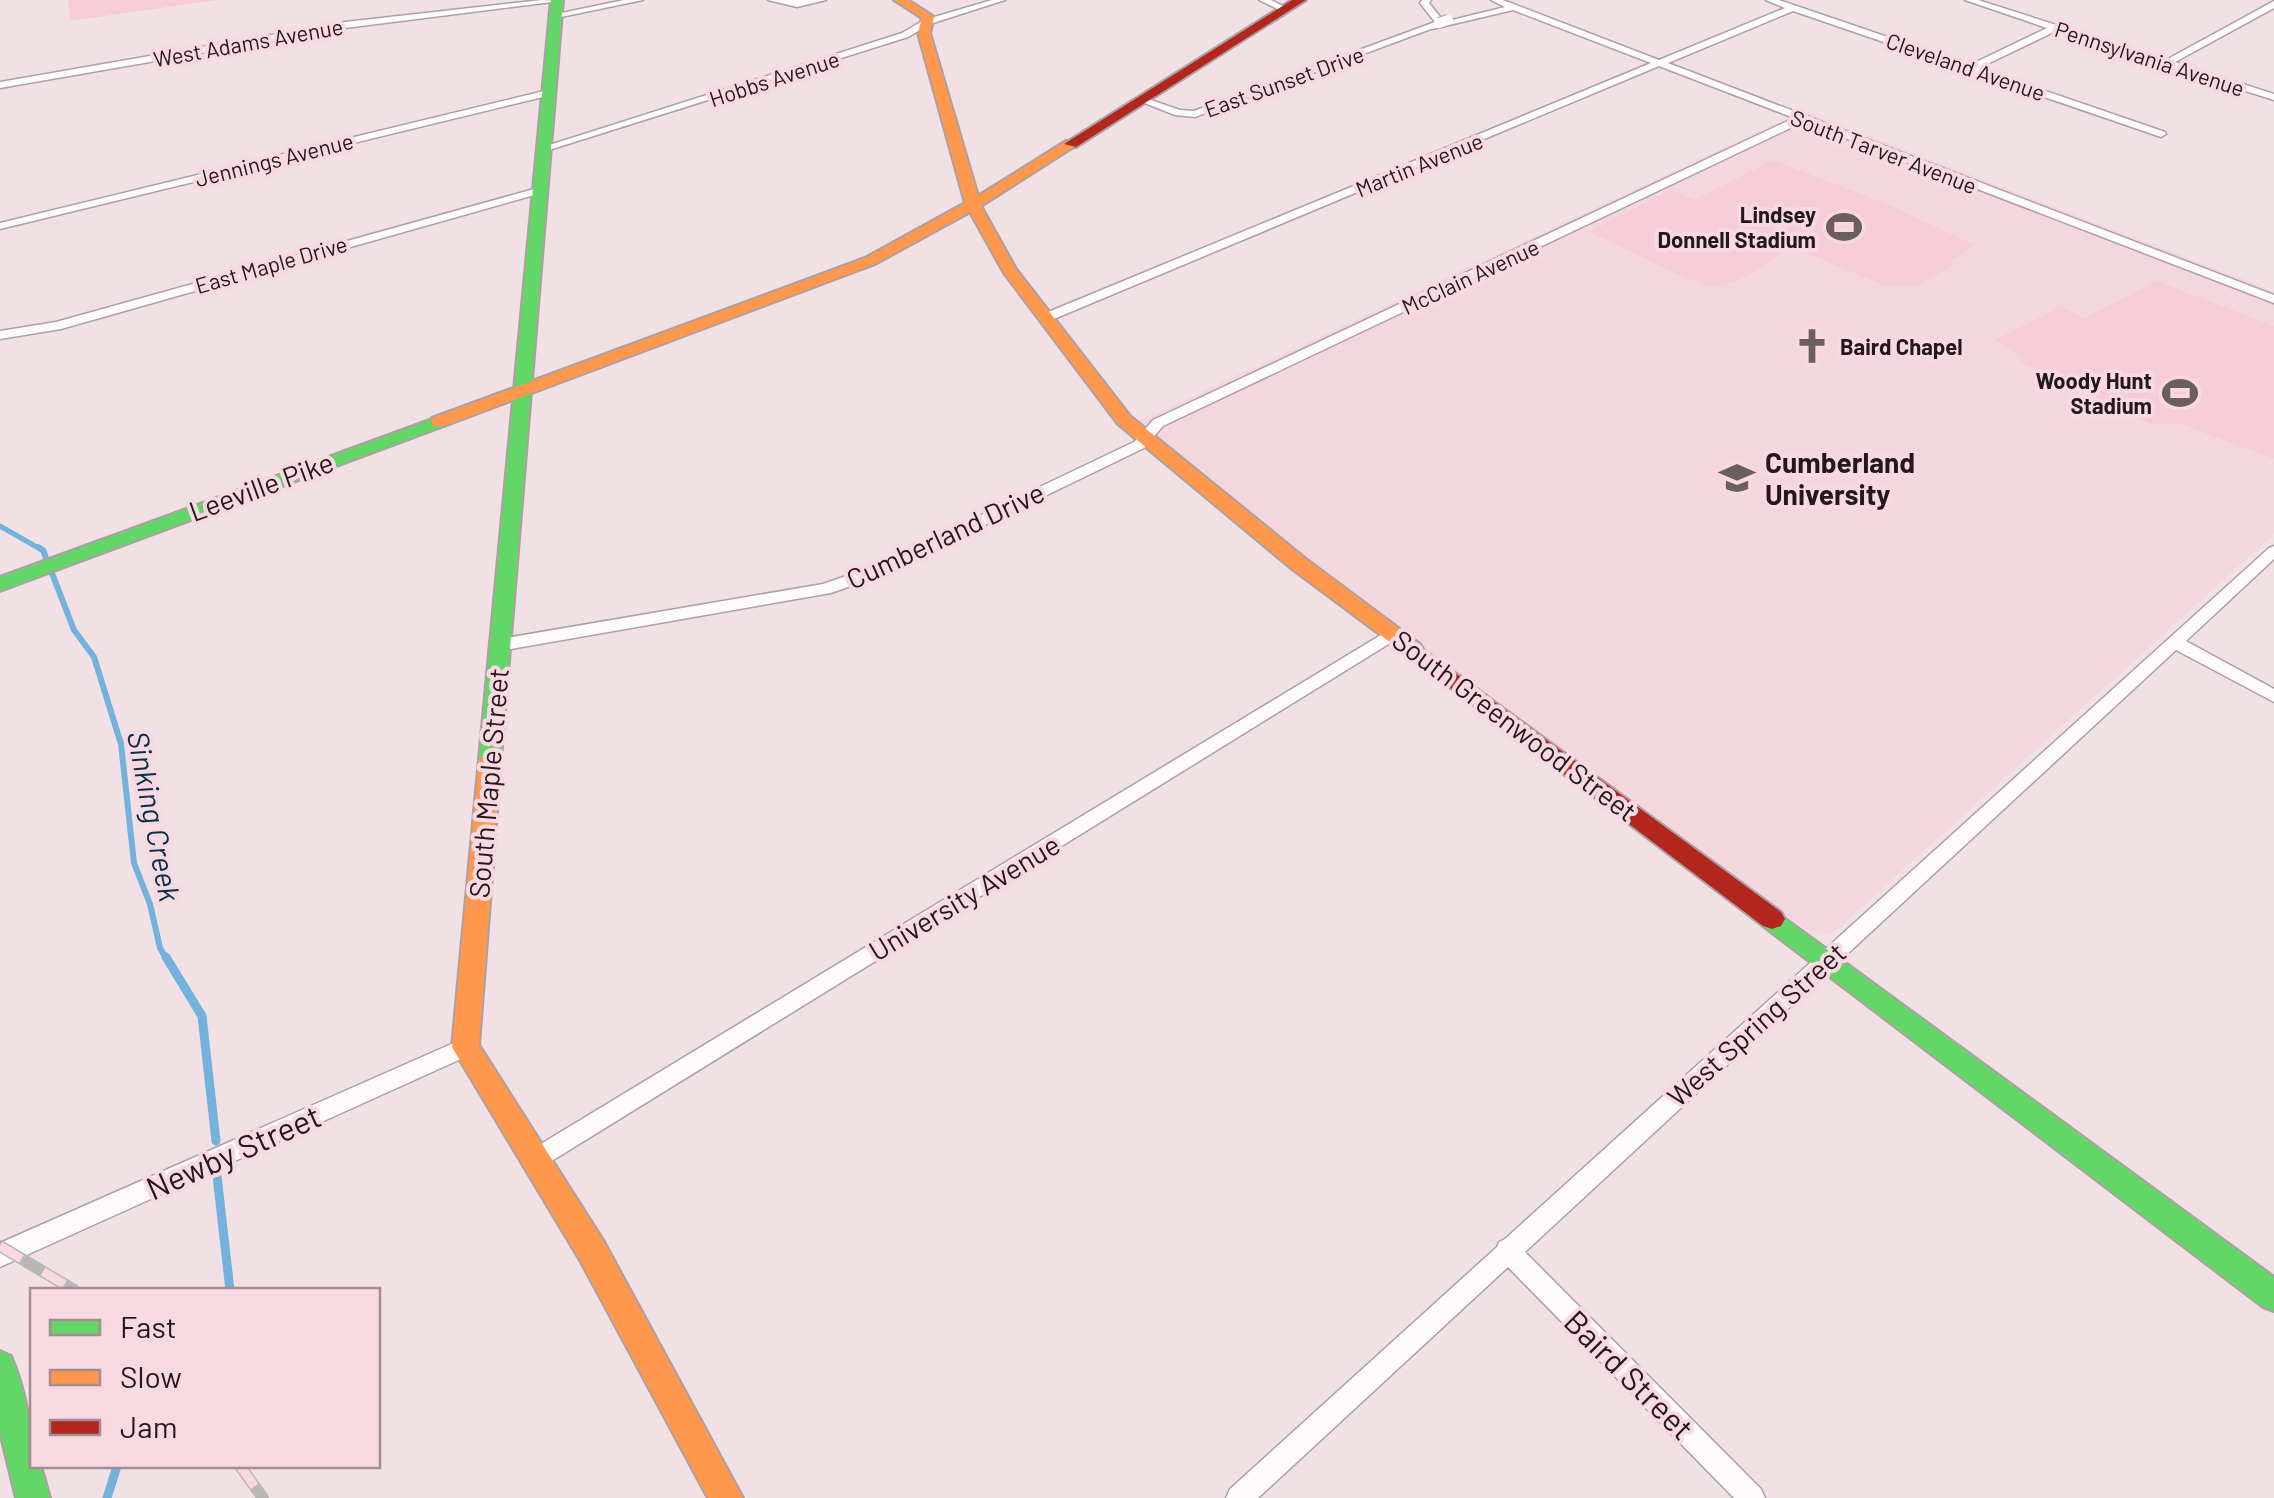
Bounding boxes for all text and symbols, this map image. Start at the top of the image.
street label: West Adams Avenue [151,13,345,71]
street label: Pennsylvania Avenue [2052,15,2248,101]
street label: Cleveland Avenue [1883,27,2049,105]
street label: East Sunset Drive [1201,40,1367,122]
street label: Hobbs Avenue [706,45,842,111]
street label: South Tarver Avenue [1787,104,1981,198]
street label: Jennings Avenue [192,127,356,191]
street label: Martin Avenue [1352,127,1486,201]
place label: Lindsey Donnell Stadium [1658,201,1816,252]
sports icon: Lindsey Donnell Stadium [1825,208,1863,246]
street label: East Maple Drive [192,230,350,298]
street label: McClain Avenue [1397,233,1543,319]
church icon: Baird Chapel [1793,327,1831,365]
place label: Baird Chapel [1840,333,1963,359]
place label: Woody Hunt Stadium [2035,367,2152,418]
sports icon: Woody Hunt Stadium [2161,374,2199,412]
street label: Leeville Pike [184,444,338,528]
place label: Cumberland University [1765,445,1915,511]
school or university icon: Cumberland University [1718,459,1756,497]
street label: Cumberland Drive [841,474,1049,596]
street label: South Greenwood Street [1386,622,1644,828]
street label: South Maple Street [461,667,515,899]
water label: Sinking Creek [121,728,189,905]
street label: University Avenue [862,827,1066,967]
street label: West Spring Street [1660,935,1852,1113]
street label: Newby Street [140,1096,326,1206]
legend [30,1288,380,1468]
street label: Baird Street [1557,1301,1703,1447]
text: Fast [120,1308,177,1344]
text: Slow [120,1358,182,1394]
text: Jam [120,1408,177,1444]

